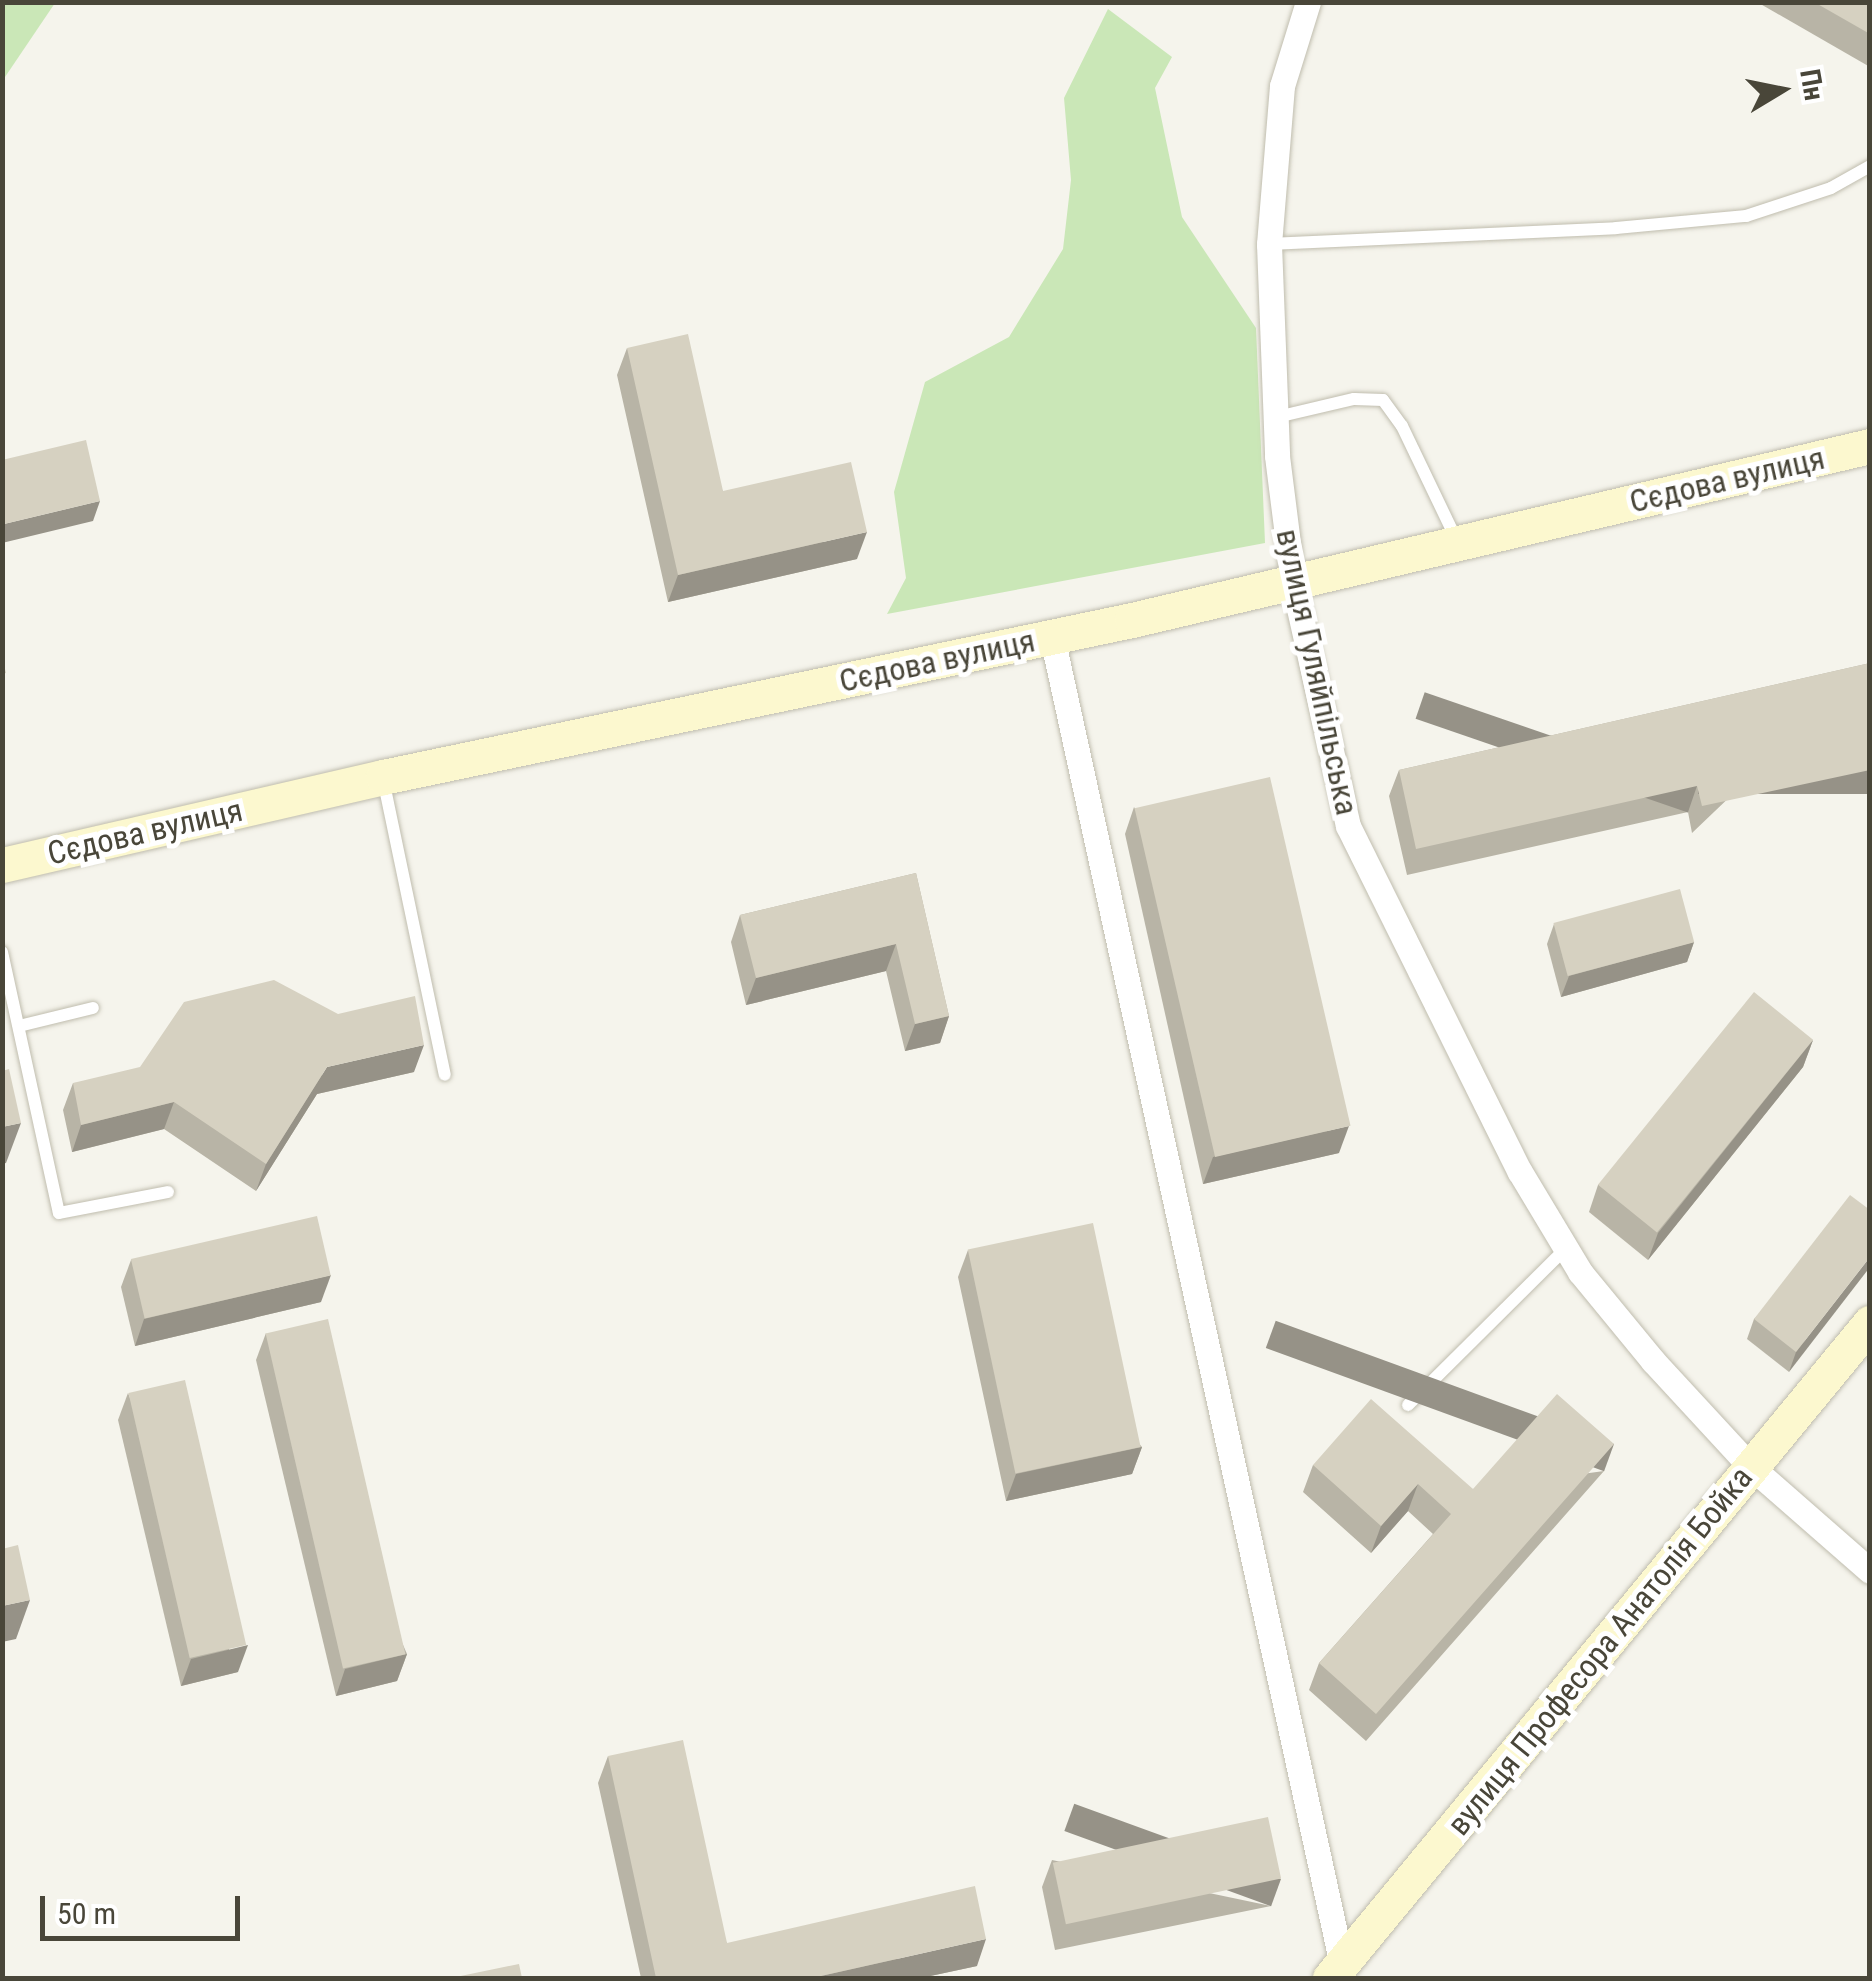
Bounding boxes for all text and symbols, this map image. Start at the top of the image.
north arrow [1732,40,1832,140]
text: Пн [1793,66,1831,103]
street label: Сєдова вулиця [1626,439,1828,521]
street label: вулиця Гуляйпільська [1268,526,1366,818]
street label: Сєдова вулиця [836,622,1038,700]
street label: Сєдова вулиця [44,791,246,873]
street label: вулиця Професора Анатолія Бойка [1439,1459,1761,1843]
scale bar [45,1876,245,1938]
text: 50 m [57,1896,116,1931]

